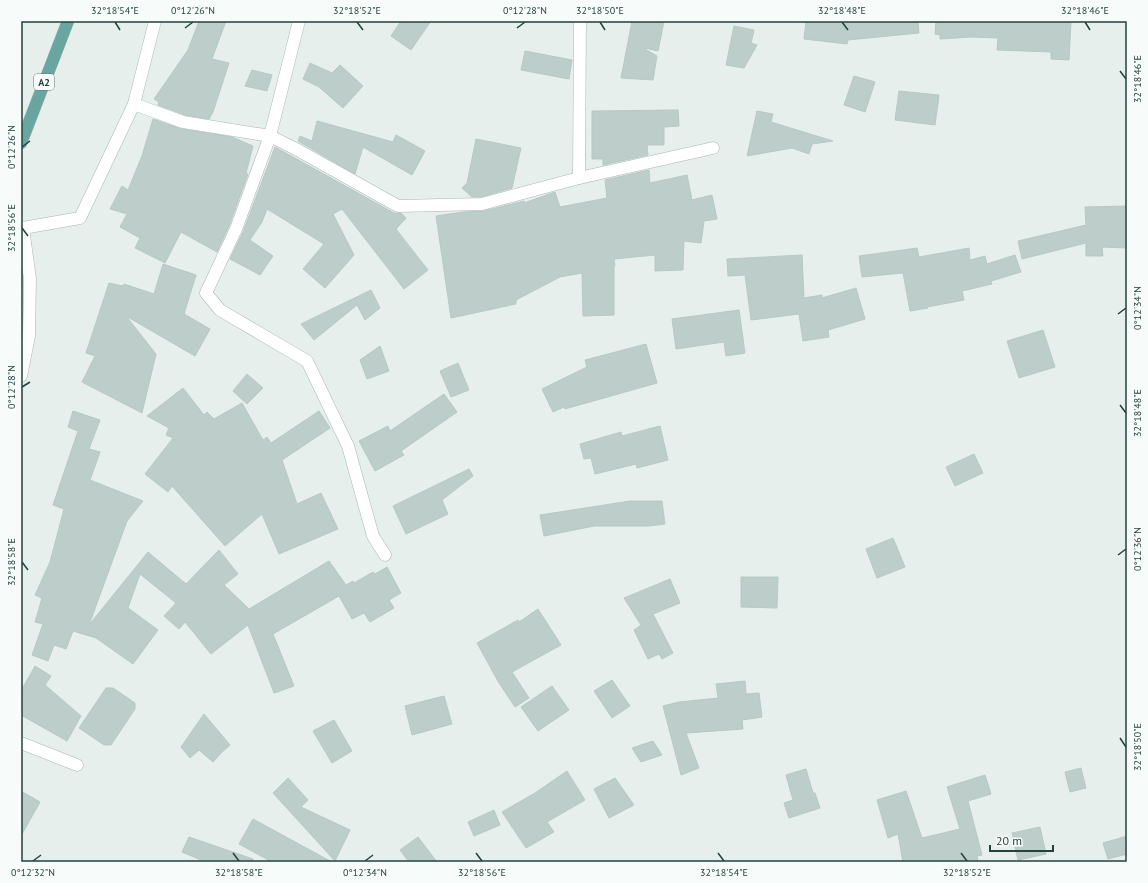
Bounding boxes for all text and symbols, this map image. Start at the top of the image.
text: 32°18'54"E [91,4,139,17]
text: 0°12'26"N [171,4,215,17]
text: 32°18'52"E [333,4,381,17]
text: 0°12'28"N [503,4,547,17]
text: 32°18'50"E [576,4,624,17]
text: 32°18'48"E [818,4,866,17]
text: 32°18'46"E [1061,4,1109,17]
text: 32°18'46"E [1131,55,1144,103]
road number: A2 [34,74,54,90]
text: 0°12'26"N [5,125,18,169]
text: 32°18'56"E [5,204,18,252]
text: 0°12'34"N [1131,286,1144,330]
text: 0°12'28"N [5,365,18,409]
text: 32°18'48"E [1131,389,1144,437]
text: 0°12'36"N [1131,527,1144,571]
text: 32°18'58"E [5,538,18,586]
text: 32°18'50"E [1131,723,1144,771]
scale bar [990,827,1053,853]
text: 20 m [996,833,1022,848]
text: 0°12'32"N [11,866,55,879]
text: 32°18'58"E [215,866,263,879]
text: 0°12'34"N [343,866,387,879]
text: 32°18'56"E [458,866,506,879]
text: 32°18'54"E [700,866,748,879]
text: 32°18'52"E [943,866,991,879]

